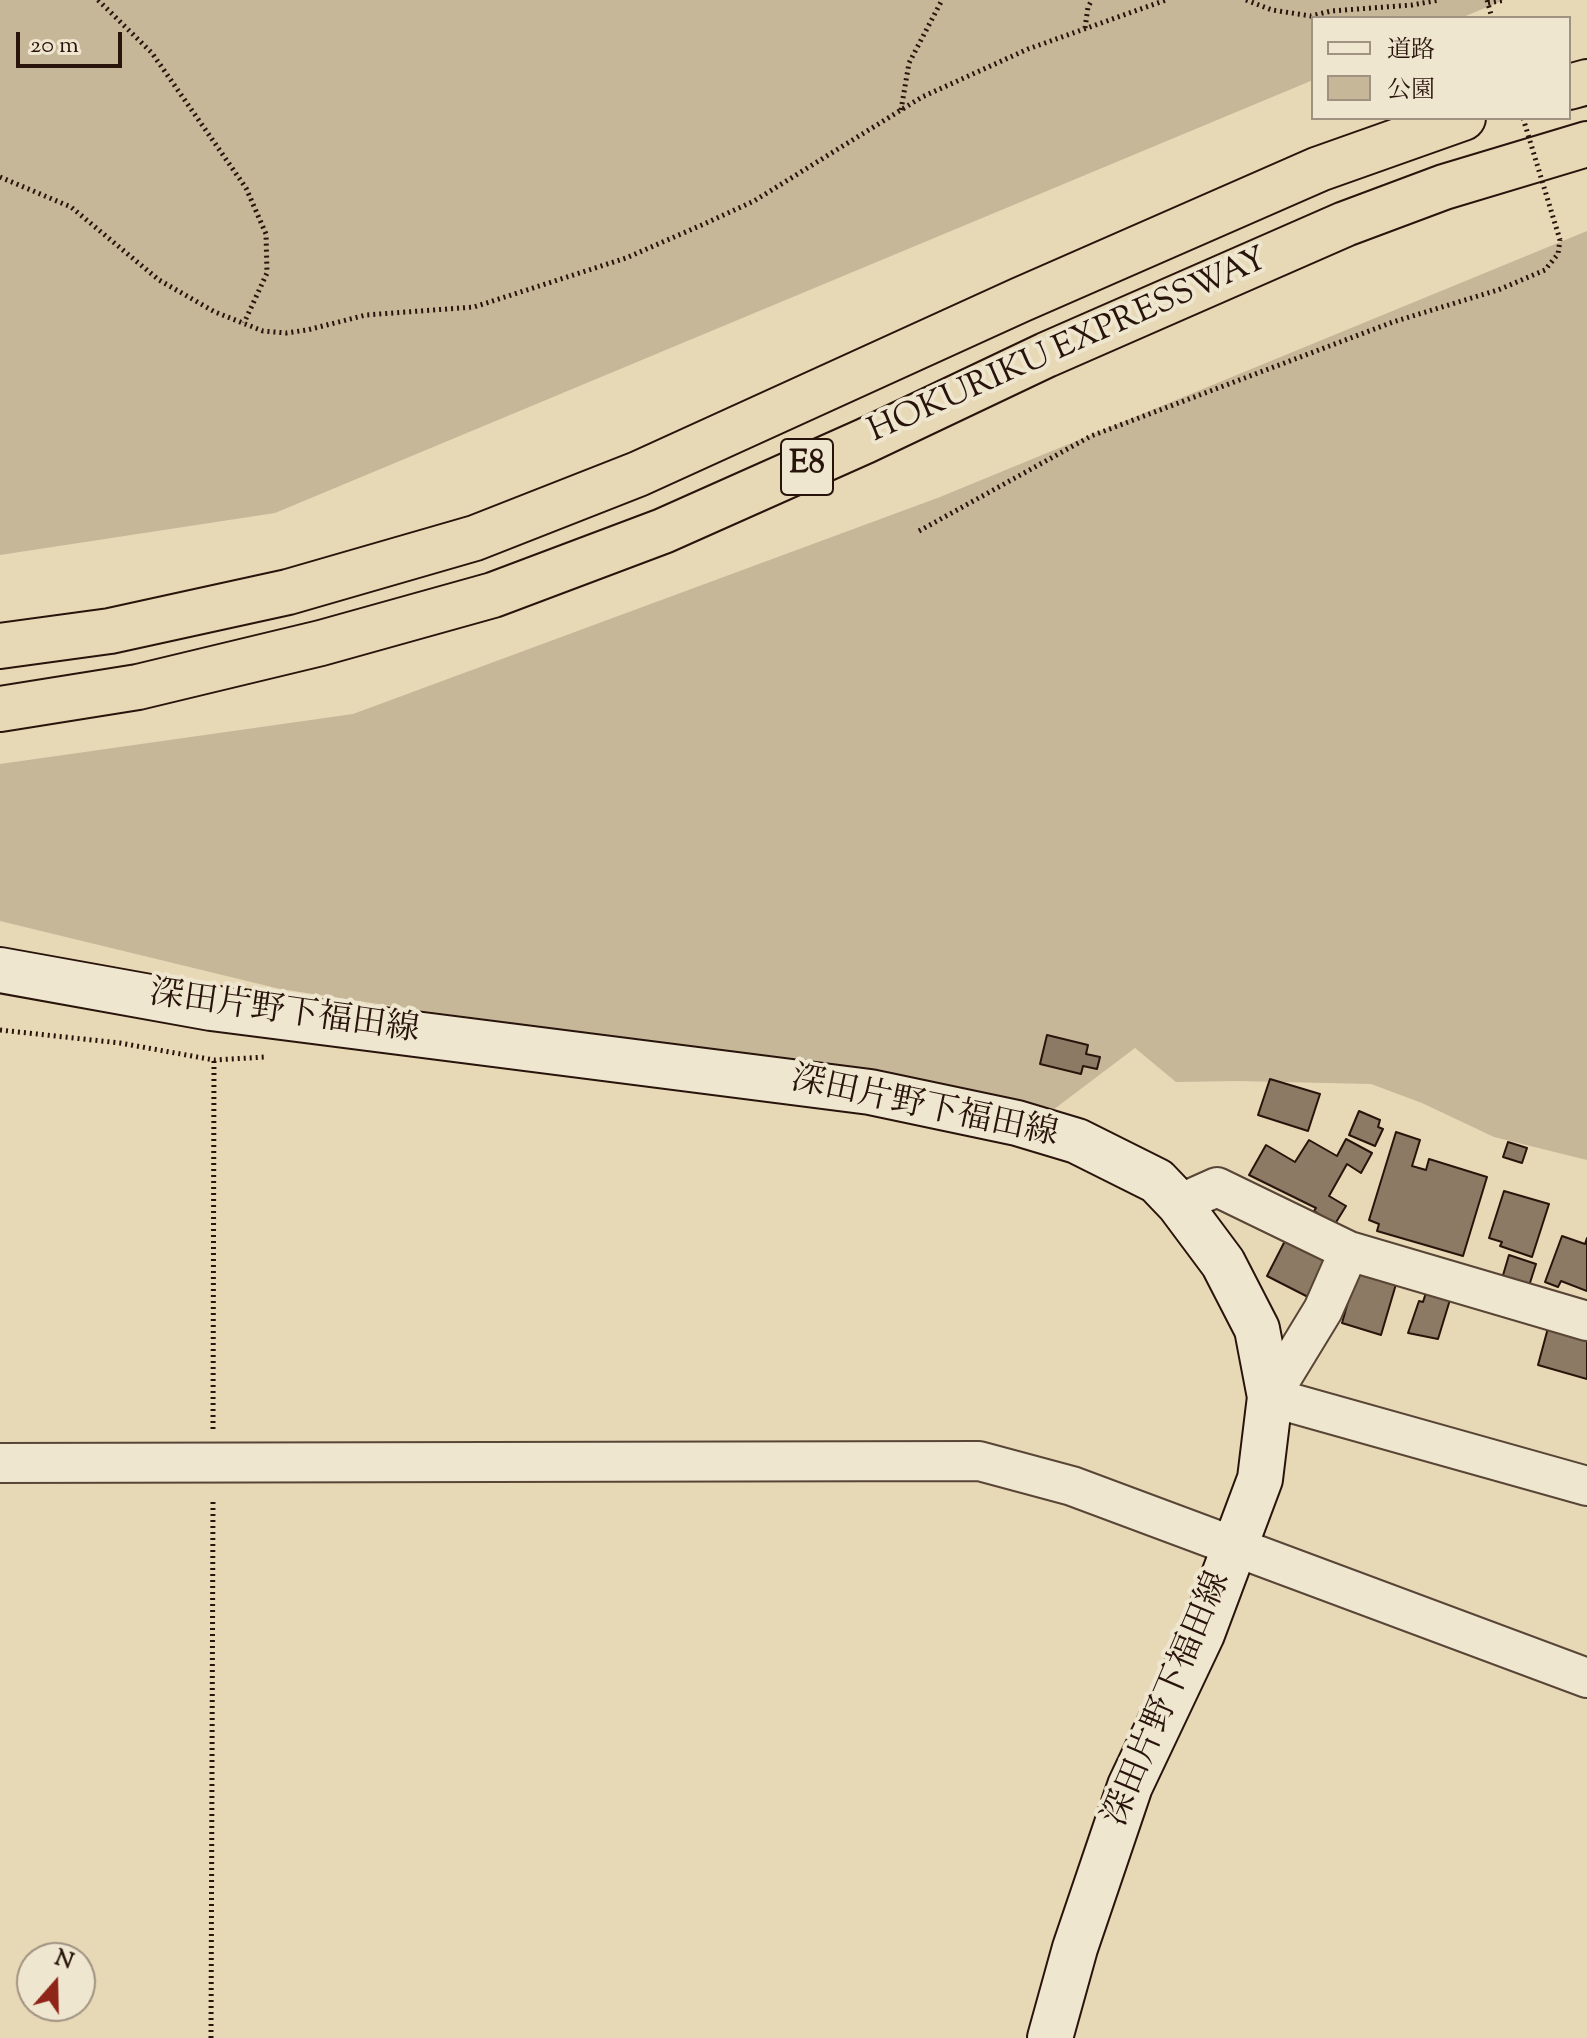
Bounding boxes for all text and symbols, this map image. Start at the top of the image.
scale bar [20,16,126,66]
legend [1311,16,1571,120]
text: 20 m [30,29,79,63]
text: 道路 [1387,34,1435,68]
text: 公園 [1387,74,1435,108]
street label: HOKURIKU EXPRESSWAY [863,242,1275,454]
road number: E8 [781,439,833,495]
street label: 深田片野下福田線 [146,976,422,1054]
street label: 深田片野下福田線 [787,1062,1061,1158]
street label: 深田片野下福田線 [1098,1567,1242,1833]
north arrow [16,1942,96,2022]
text: N [50,1943,77,1979]

